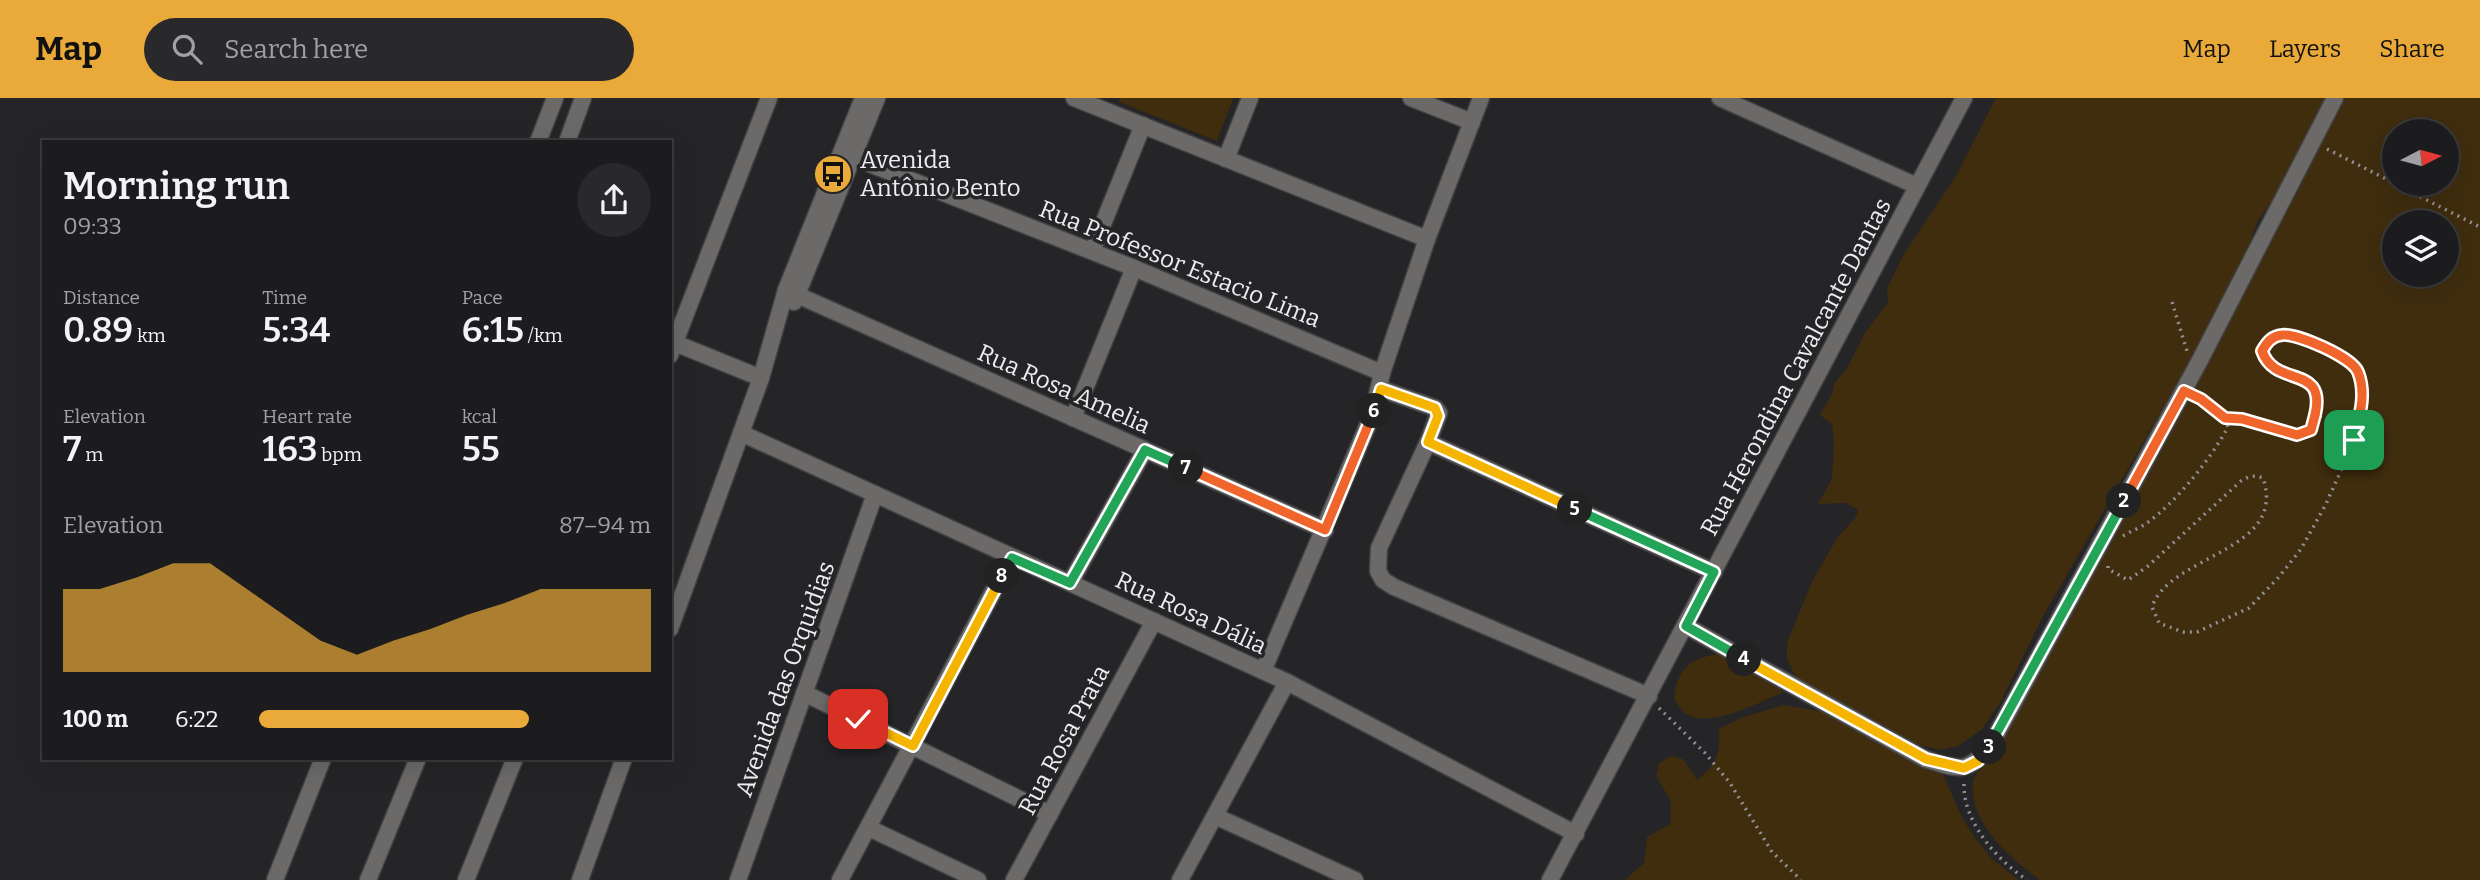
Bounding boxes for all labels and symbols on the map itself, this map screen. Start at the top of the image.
north arrow [2382,119,2459,196]
place label: Avenida Antônio Bento [860,146,1021,202]
bus stop icon: Avenida Antônio Bento [812,153,854,195]
street label: Rua Herondina Cavalcante Dantas [1695,194,1897,540]
street label: Rua Professor Estacio Lima [1035,195,1325,333]
street label: Rua Rosa Amelia [973,338,1155,440]
pin: 6 [1356,394,1392,428]
pin [2324,410,2384,470]
pin: 7 [1168,450,1204,486]
pin: 2 [2106,484,2142,518]
pin: 5 [1558,492,1592,526]
street label: Avenida das Orquidias [729,558,841,800]
pin: 8 [984,559,1020,594]
street label: Rua Rosa Dália [1111,566,1271,660]
pin: 4 [1726,642,1762,676]
street label: Rua Rosa Prata [1013,660,1115,820]
pin [828,689,888,749]
pin: 3 [1972,730,2007,764]

